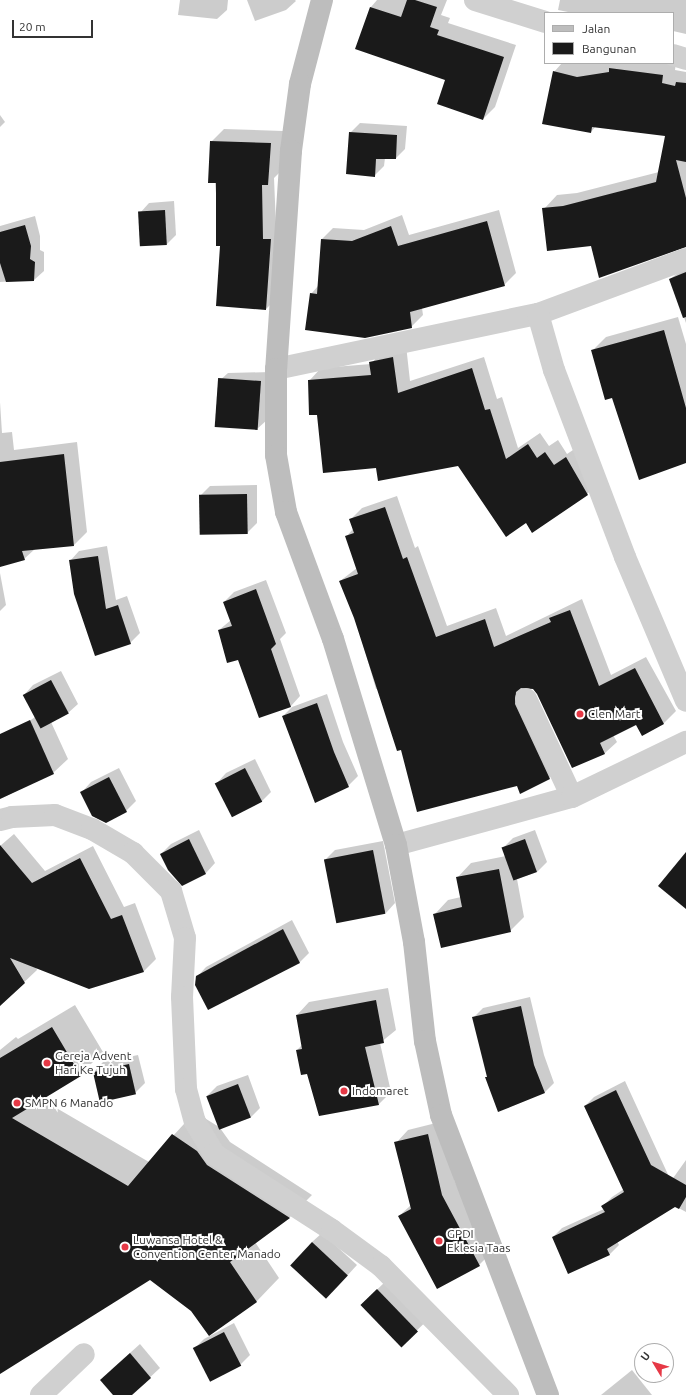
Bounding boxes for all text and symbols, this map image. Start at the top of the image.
scale bar [14,12,95,38]
legend [544,12,674,64]
text: 20 m [19,20,46,33]
text: Jalan [582,22,610,35]
text: Bangunan [582,42,636,55]
place label: Clen Mart [588,707,641,721]
marker: Clen Mart [575,709,585,719]
place label: Gereja Advent Hari Ke Tujuh [55,1049,131,1077]
marker: Gereja Advent Hari Ke Tujuh [42,1058,52,1068]
place label: Indomaret [352,1084,408,1098]
marker: Indomaret [339,1086,349,1096]
place label: SMPN 6 Manado [25,1096,113,1110]
marker: SMPN 6 Manado [12,1098,22,1108]
place label: GPDI Eklesia Taas [447,1227,510,1255]
place label: Luwansa Hotel & Convention Center Manado [133,1233,281,1261]
marker: GPDI Eklesia Taas [434,1236,444,1246]
marker: Luwansa Hotel & Convention Center Manado [120,1242,130,1252]
north arrow [634,1343,674,1383]
text: U [638,1349,652,1363]

